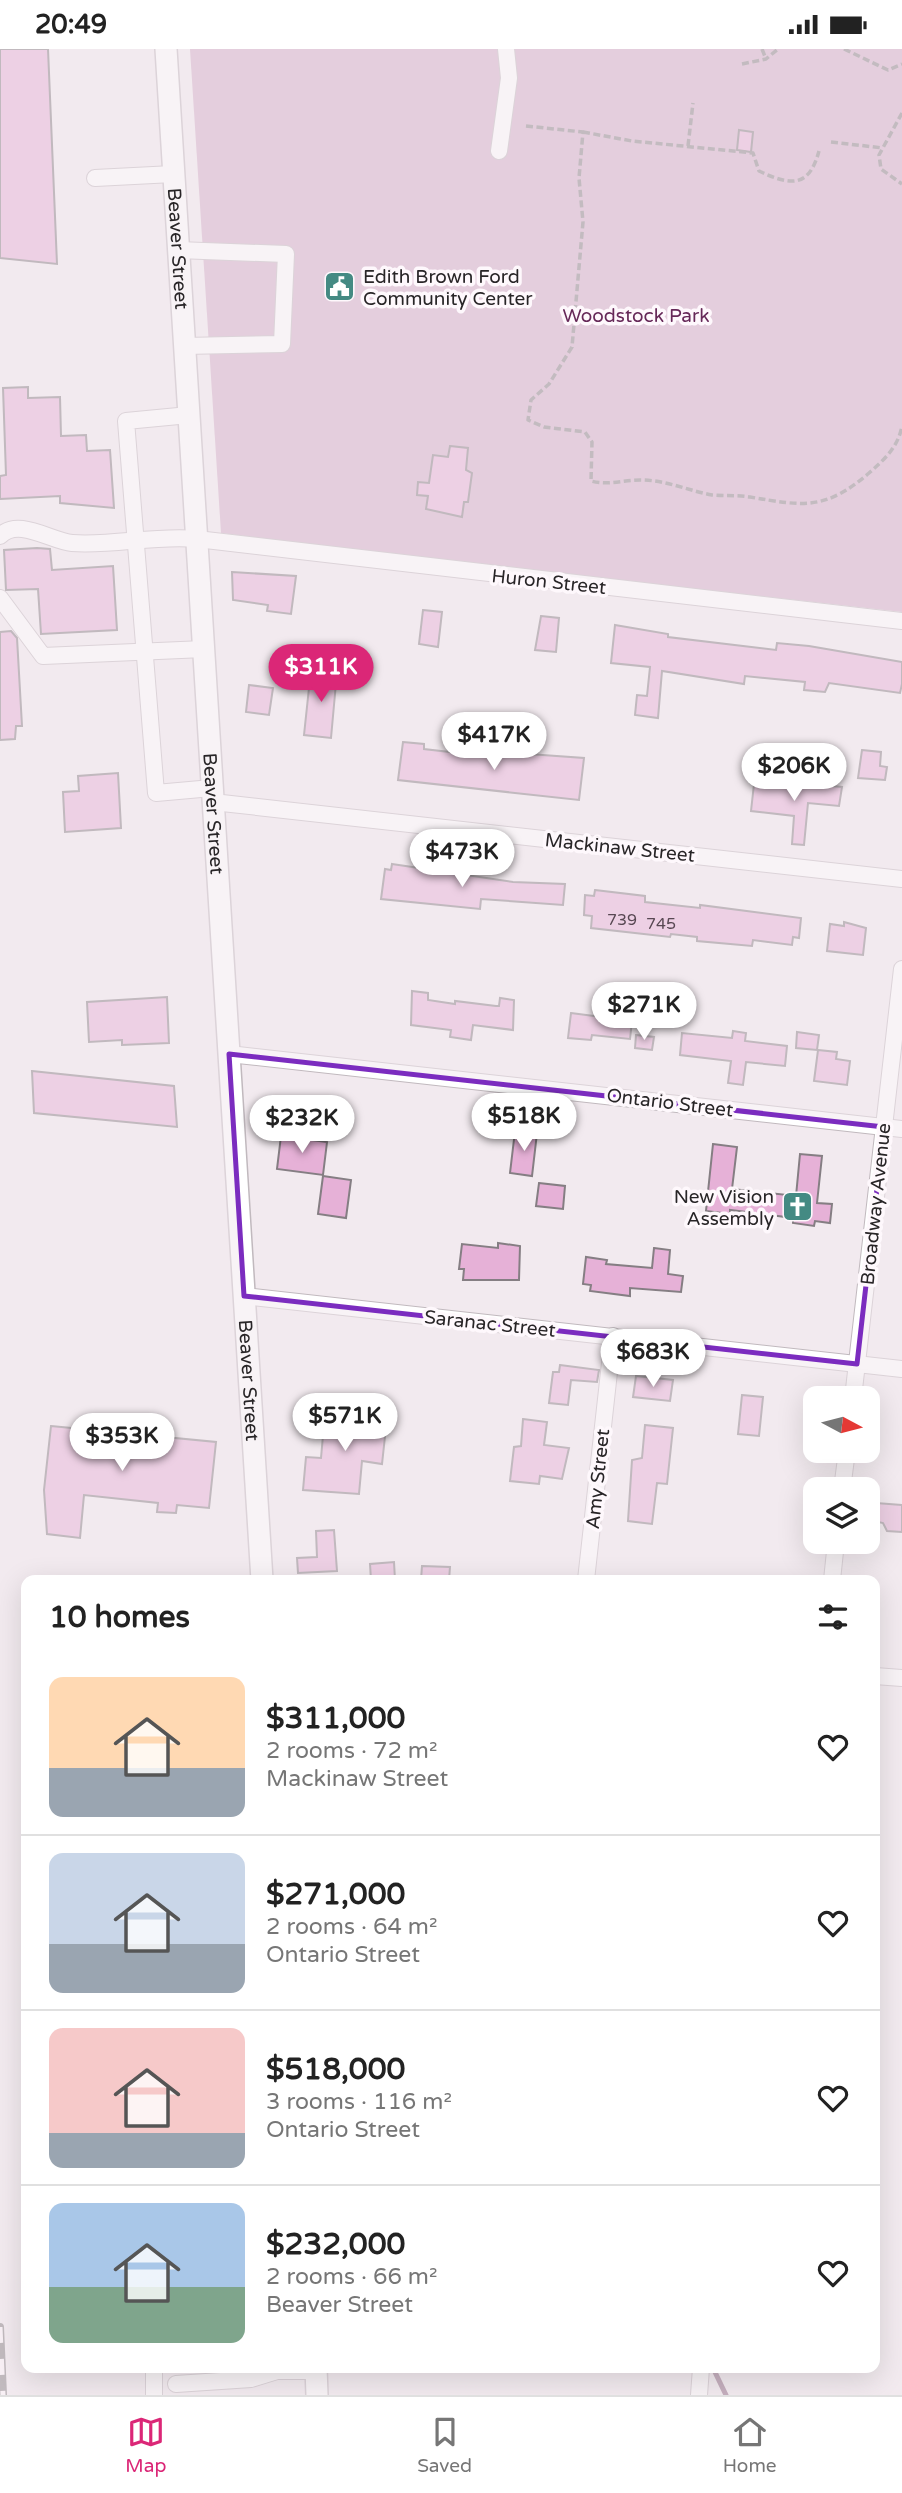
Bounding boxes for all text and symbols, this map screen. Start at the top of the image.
text: 20:49 [35,9,107,40]
street label: Beaver Street [163,187,192,310]
place label: Edith Brown Ford Community Center [363,266,533,310]
public building icon: Edith Brown Ford Community Center [323,270,357,304]
park label: Woodstock Park [562,305,710,327]
street label: Huron Street [491,565,607,599]
pin: $311K [272,645,370,704]
text: $311K [285,653,357,681]
pin: $417K [445,713,543,772]
text: $417K [458,721,530,749]
pin: $206K [745,743,843,803]
street label: Beaver Street [198,752,228,875]
text: $206K [758,752,830,780]
pin: $473K [413,829,511,889]
street label: Mackinaw Street [544,829,696,867]
text: $473K [426,838,498,866]
house number: 739 [607,910,637,930]
house number: 745 [646,914,676,934]
pin: $271K [595,983,693,1042]
text: $271K [608,991,680,1019]
street label: Ontario Street [605,1084,734,1122]
pin: $518K [475,1093,573,1153]
pin: $232K [253,1095,351,1155]
text: $518K [488,1102,560,1130]
text: $232K [266,1104,338,1132]
street label: Broadway Avenue [857,1122,895,1286]
place label: New Vision Assembly [674,1186,774,1230]
church icon: New Vision Assembly [780,1190,814,1224]
street label: Saranac Street [423,1306,557,1342]
street label: Beaver Street [234,1319,263,1442]
pin: $683K [604,1329,702,1389]
text: $683K [617,1338,689,1366]
north arrow [803,1386,880,1463]
map controls [803,1386,880,1554]
pin: $571K [296,1393,394,1453]
text: $571K [309,1402,381,1430]
pin: $353K [73,1413,171,1473]
text: $353K [86,1422,158,1450]
street label: Amy Street [582,1428,614,1530]
button: layers [803,1477,880,1554]
icon: filters [814,1598,852,1636]
text: 10 homes [49,1599,190,1636]
text: $311,000 [266,1700,405,1737]
icon: home [105,1705,189,1789]
icon: heart [814,1728,852,1766]
text: 2 rooms · 72 m² [266,1737,437,1765]
text: Mackinaw Street [266,1765,448,1793]
text: $271,000 [266,1876,405,1913]
icon: home [105,1881,189,1965]
icon: heart [814,1904,852,1942]
text: 2 rooms · 64 m² [266,1913,437,1941]
text: Ontario Street [266,1941,420,1969]
text: $518,000 [266,2051,405,2088]
icon: home [105,2056,189,2140]
icon: heart [814,2079,852,2117]
text: 3 rooms · 116 m² [266,2088,452,2116]
text: Ontario Street [266,2116,420,2144]
text: $232,000 [266,2226,405,2263]
icon: home [105,2231,189,2315]
icon: heart [814,2254,852,2292]
text: 2 rooms · 66 m² [266,2263,437,2291]
text: Beaver Street [266,2291,413,2319]
tab: Map [125,2413,166,2477]
tab: Saved [417,2413,472,2477]
tab: Home [723,2413,777,2477]

